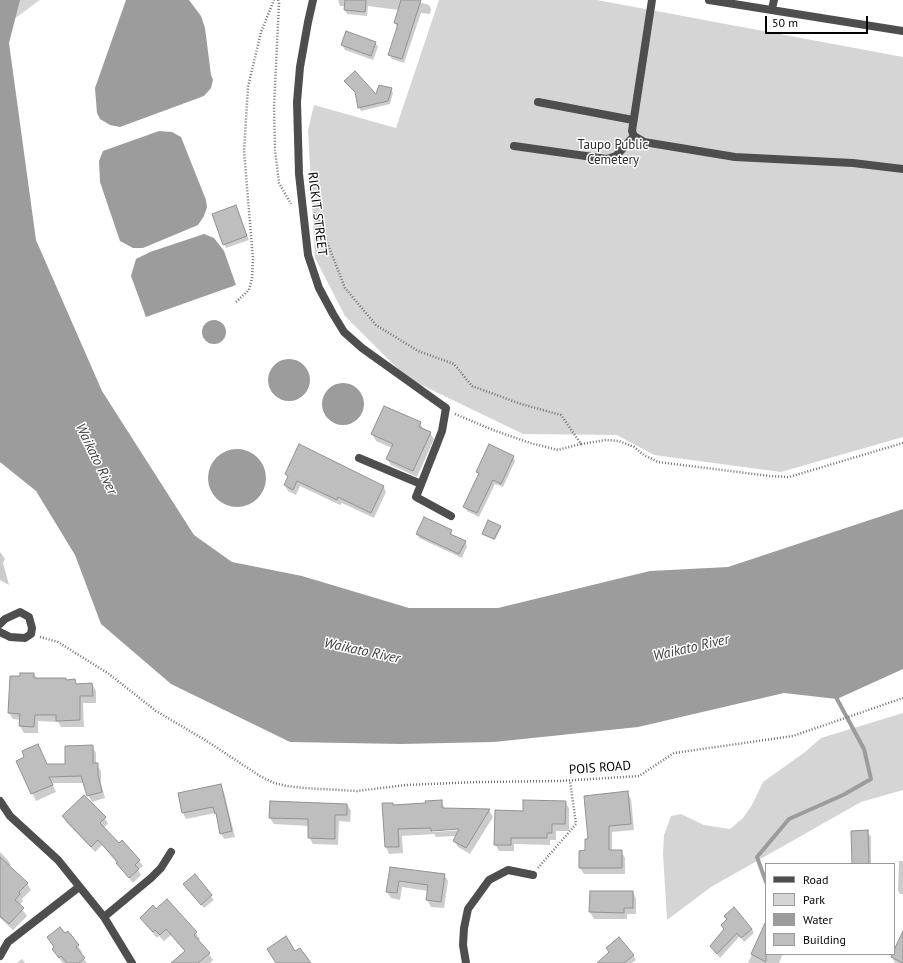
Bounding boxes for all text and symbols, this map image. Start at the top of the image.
scale bar [767,8,870,34]
text: 50 m [772,15,798,30]
park label: Taupo Public Cemetery [578,137,648,168]
street label: RICKIT STREET [304,171,330,257]
water label: Waikato River [71,421,121,497]
water label: Waikato River [651,631,731,665]
water label: Waikato River [322,635,402,667]
street label: POIS ROAD [569,758,631,778]
legend [765,863,895,955]
text: Road [803,872,828,887]
text: Park [803,892,825,907]
text: Water [803,912,833,927]
text: Building [803,932,846,947]

